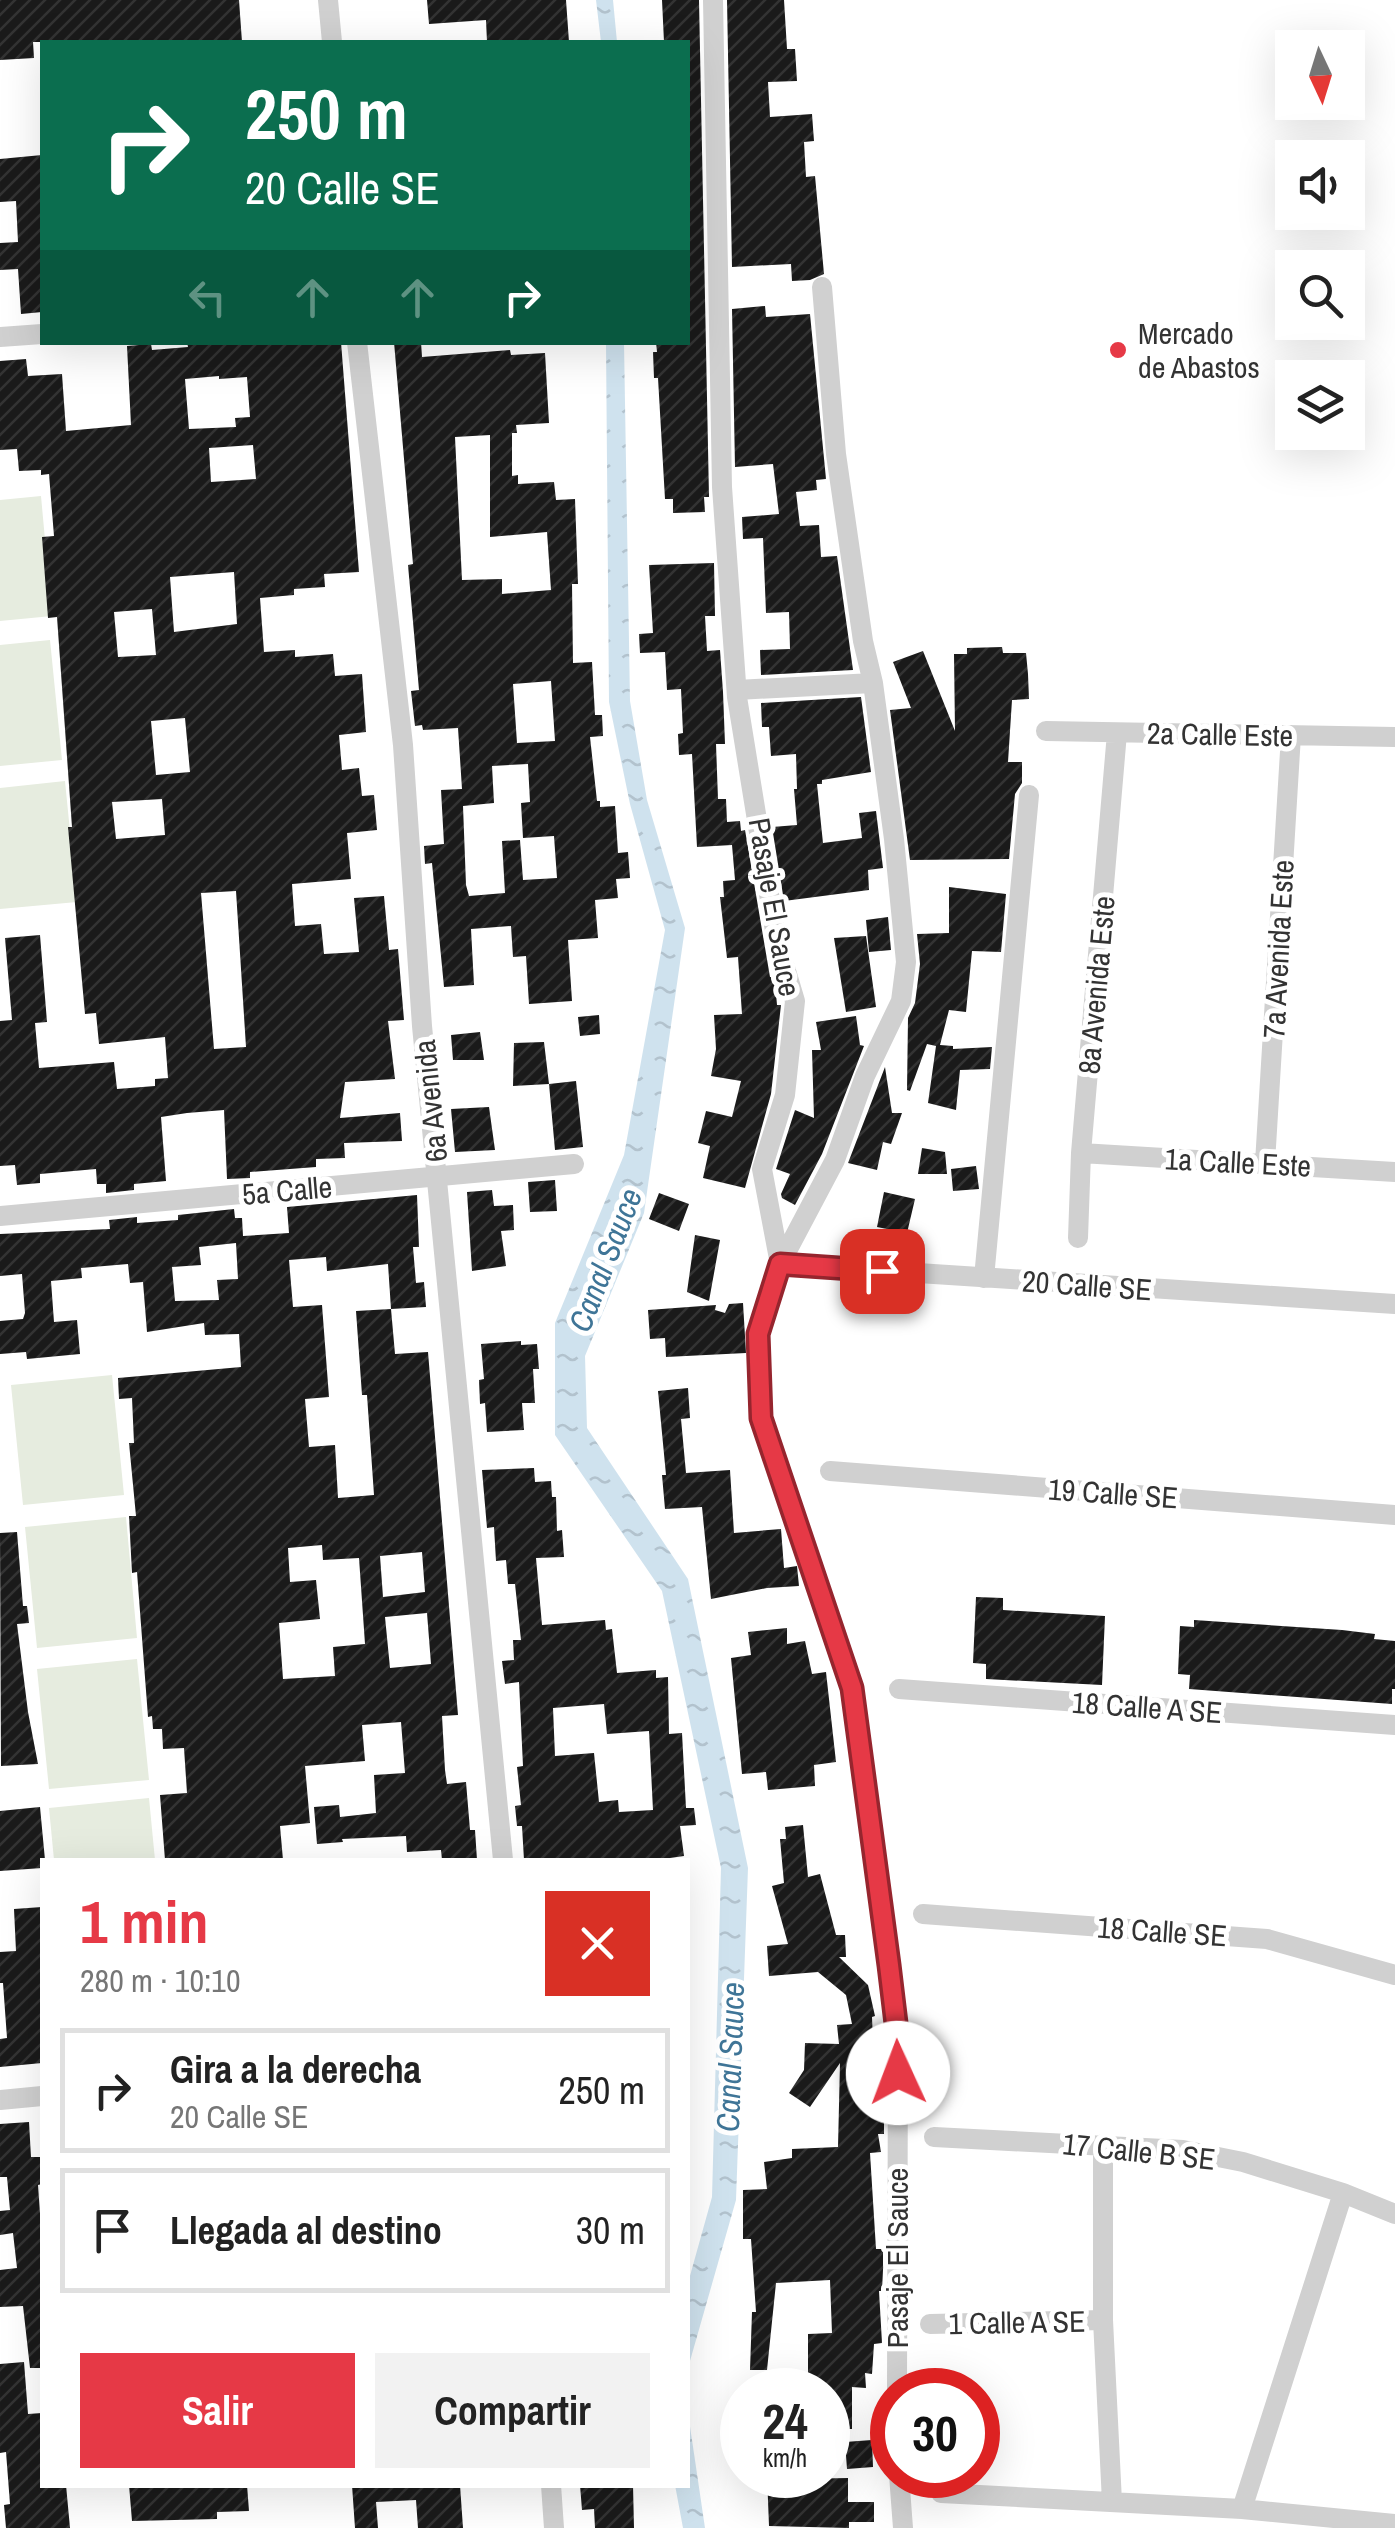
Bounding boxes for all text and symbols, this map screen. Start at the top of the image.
north arrow [1275,30,1365,120]
map controls [1275,30,1365,450]
text: 250 m [245,67,408,161]
icon: right [80,80,210,210]
button: sound [1275,140,1365,230]
text: 20 Calle SE [245,157,440,218]
button: search [1275,250,1365,340]
icon: left [180,270,235,325]
icon: ahead [285,270,340,325]
icon: ahead [390,270,445,325]
icon: right [495,270,550,325]
place label: Mercado de Abastos [1138,313,1260,387]
marker: Mercado de Abastos [1107,339,1129,361]
button: layers [1275,360,1365,450]
street label: 2a Calle Este [1147,713,1293,755]
street label: Pasaje El Sauce [740,815,810,999]
street label: 7a Avenida Este [1253,859,1303,1039]
street label: 8a Avenida Este [1068,894,1124,1076]
street label: 6a Avenida [404,1038,456,1164]
street label: 1a Calle Este [1164,1138,1312,1186]
street label: 5a Calle [240,1166,334,1214]
water label: Canal Sauce [558,1182,652,1338]
pin [840,1229,925,1314]
icon: arrive [855,1244,910,1299]
street label: 20 Calle SE [1021,1261,1153,1309]
street label: 19 Calle SE [1047,1469,1179,1517]
street label: 18 Calle A SE [1071,1682,1223,1732]
text: 1 min [80,1881,209,1962]
button: close [545,1891,650,1996]
street label: 18 Calle SE [1096,1907,1228,1955]
text: 280 m · 10:10 [80,1959,240,2002]
water label: Canal Sauce [706,1981,754,2133]
position arrow [846,2021,950,2125]
text: Gira a la derecha [170,2044,421,2095]
icon: right [85,2063,140,2118]
text: 250 m [558,2065,645,2116]
text: 20 Calle SE [170,2095,309,2138]
street label: 17 Calle B SE [1061,2123,1217,2179]
street label: Pasaje El Sauce [877,2168,917,2348]
icon: arrive [85,2203,140,2258]
text: Llegada al destino [170,2205,442,2256]
text: 30 m [576,2205,645,2256]
street label: 1 Calle A SE [948,2301,1086,2343]
button: Salir [80,2353,355,2468]
button: Compartir [375,2353,650,2468]
speed limit sign: 30 [870,2368,1000,2498]
text: 24 [762,2387,808,2455]
text: km/h [763,2441,807,2475]

